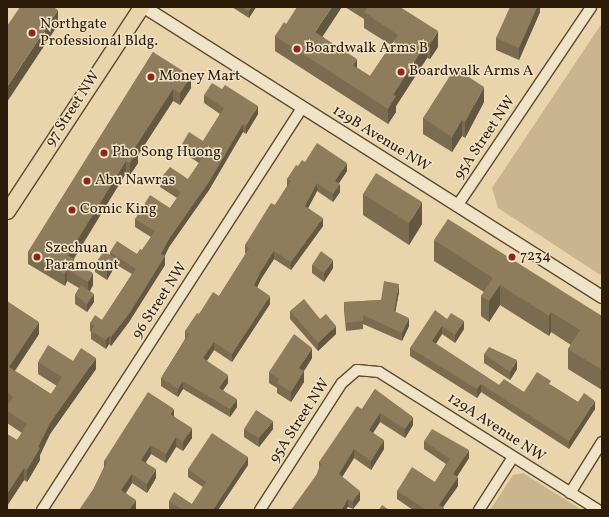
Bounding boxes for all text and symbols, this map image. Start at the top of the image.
place label: Northgate Professional Bldg. [40,15,158,50]
marker: Northgate Professional Bldg. [27,28,37,38]
place label: Boardwalk Arms B [305,40,428,58]
marker: Boardwalk Arms B [292,44,302,54]
place label: Boardwalk Arms A [409,63,533,81]
marker: Boardwalk Arms A [396,67,406,77]
street label: 97 Street NW [42,68,104,150]
place label: Money Mart [159,68,241,86]
marker: Money Mart [146,72,156,82]
street label: 95A Street NW [450,93,520,183]
street label: 129B Avenue NW [329,102,433,176]
place label: Pho Song Huong [112,144,221,162]
marker: Pho Song Huong [99,148,109,158]
place label: Abu Nawras [95,172,175,190]
marker: Abu Nawras [82,176,92,186]
place label: Comic King [80,201,157,219]
marker: Comic King [67,205,77,215]
place label: Szechuan Paramount [45,239,119,274]
place label: 7234 [520,248,551,266]
marker: Szechuan Paramount [32,252,42,262]
marker: 7234 [507,252,517,262]
street label: 96 Street NW [129,259,191,343]
street label: 95A Street NW [266,375,334,467]
street label: 129A Avenue NW [444,390,548,466]

